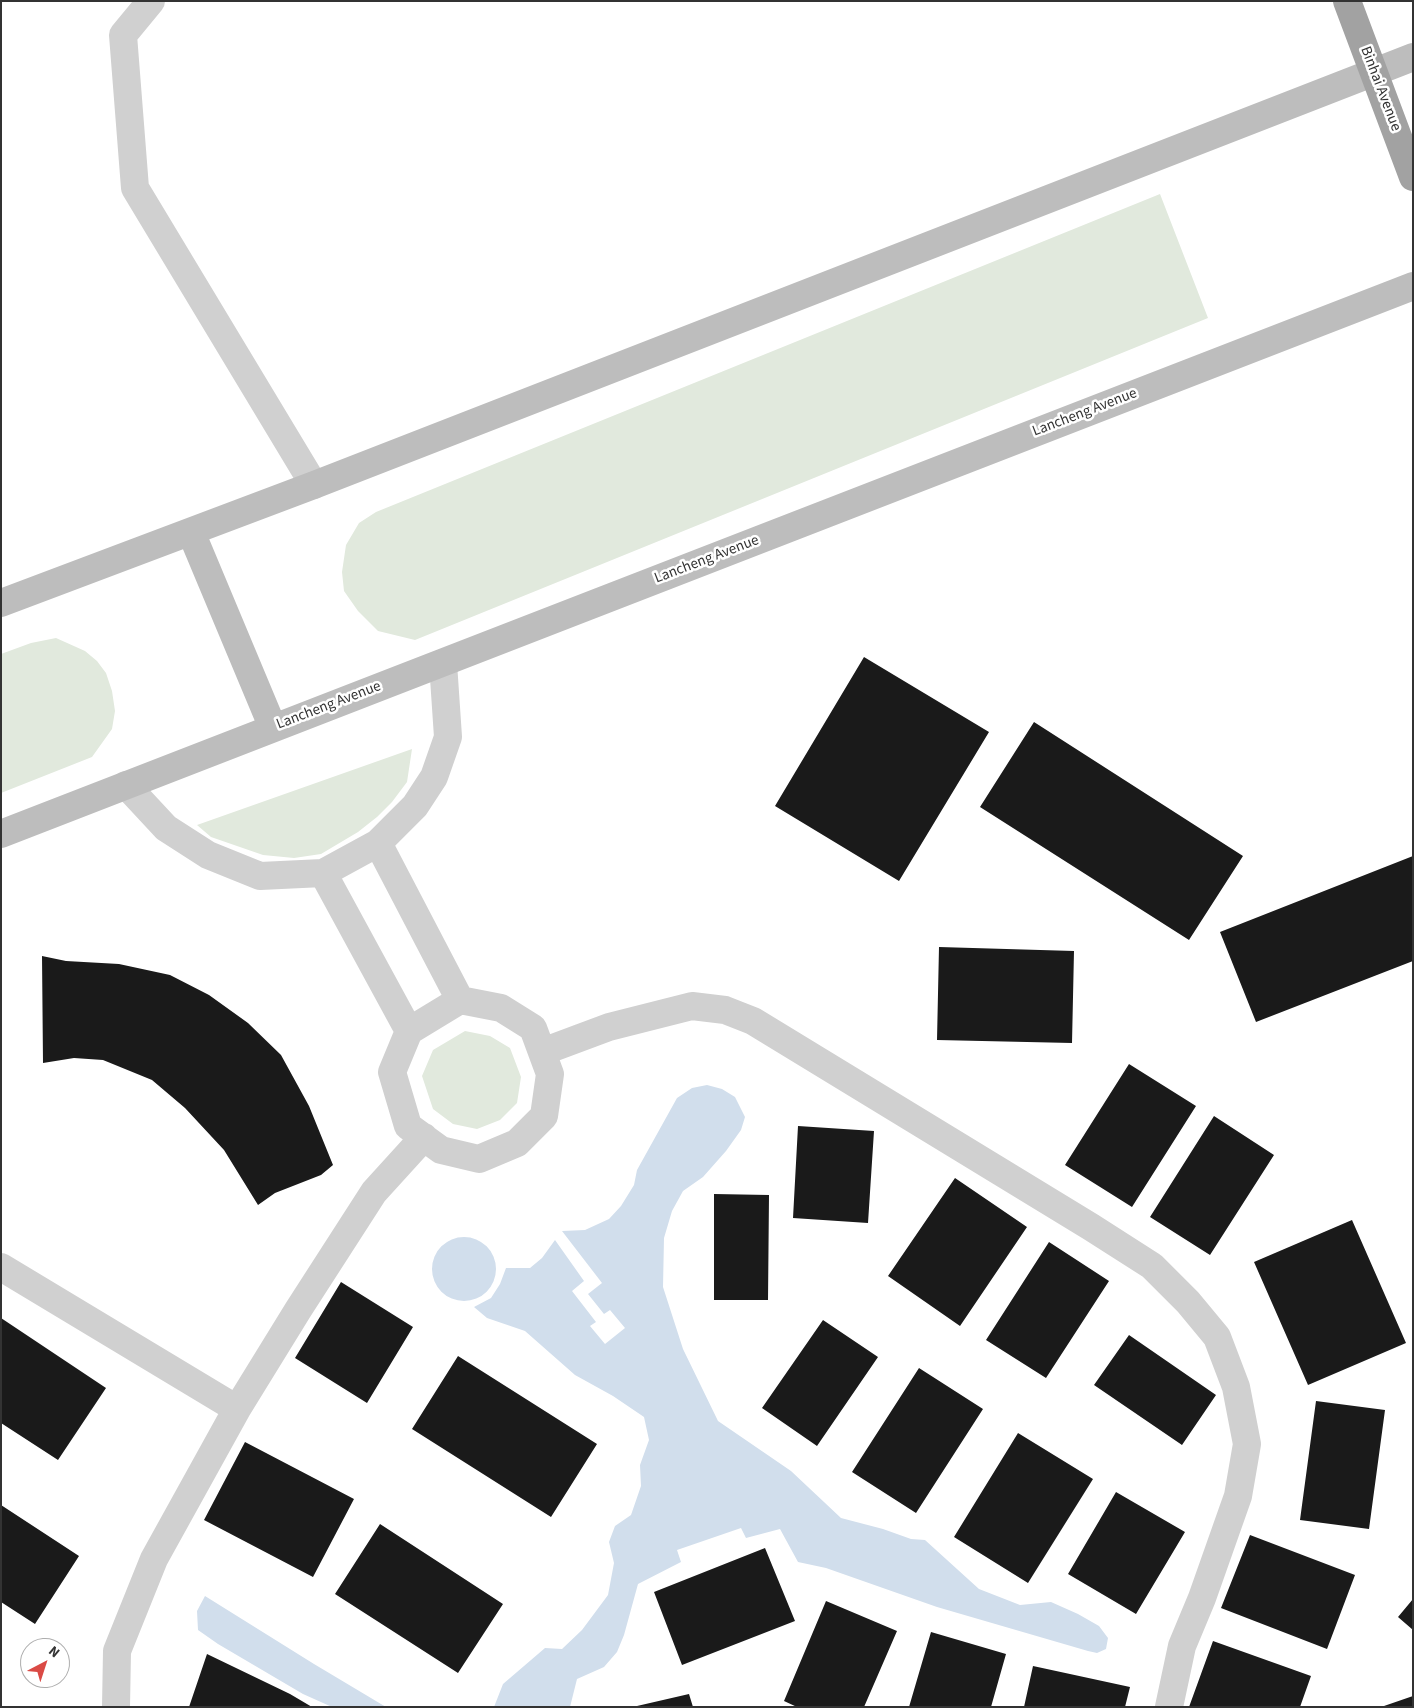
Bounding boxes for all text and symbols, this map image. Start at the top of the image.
street label: Binhai Avenue [1356,44,1404,134]
street label: Lancheng Avenue [1030,385,1140,441]
street label: Lancheng Avenue [652,532,762,588]
street label: Lancheng Avenue [274,678,384,734]
north arrow [20,1638,70,1688]
text: N [44,1642,64,1663]

